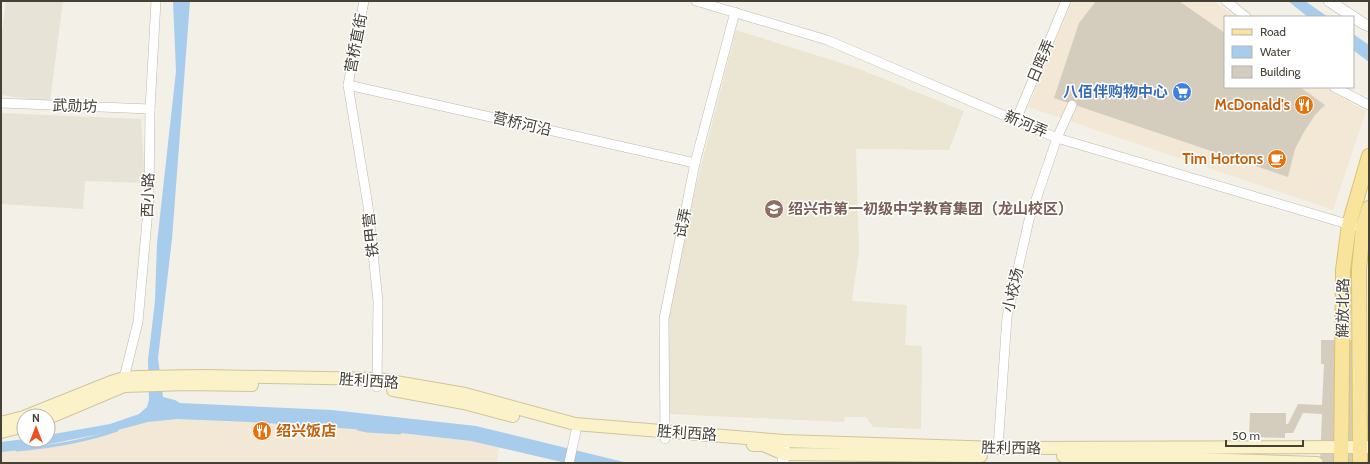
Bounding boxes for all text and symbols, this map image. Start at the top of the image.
street label: 营桥直街 [341,12,371,74]
legend [1224,16,1354,88]
text: Road [1260,24,1286,39]
street label: 日晖弄 [1024,37,1058,85]
text: Water [1260,44,1291,59]
text: Building [1260,64,1302,79]
supermarket icon: 八佰伴购物中心 [1171,81,1193,103]
place label: 八佰伴购物中心 [1063,83,1168,101]
restaurant icon: McDonald's [1293,94,1315,116]
street label: 武勋坊 [52,96,98,116]
place label: McDonald's [1215,96,1290,114]
street label: 新河弄 [1002,107,1050,141]
street label: 营桥河沿 [491,108,553,140]
cafe icon: Tim Hortons [1266,148,1288,170]
place label: Tim Hortons [1182,150,1263,168]
street label: 西小路 [138,172,158,218]
school or university icon: 绍兴市第一初级中学教育集团（龙山校区） [763,198,785,220]
place label: 绍兴市第一初级中学教育集团（龙山校区） [788,200,1073,218]
street label: 试弄 [671,206,695,240]
street label: 铁甲营 [360,212,382,258]
street label: 小校场 [999,266,1027,314]
street label: 解放北路 [1333,278,1353,338]
street label: 胜利西路 [338,370,400,392]
north arrow [16,408,56,448]
text: N [32,411,40,425]
restaurant icon: 绍兴饭店 [251,420,273,442]
place label: 绍兴饭店 [276,422,336,440]
street label: 胜利西路 [656,422,718,444]
scale bar [1226,422,1303,448]
text: 50 m [1232,428,1260,443]
street label: 胜利西路 [981,438,1041,458]

